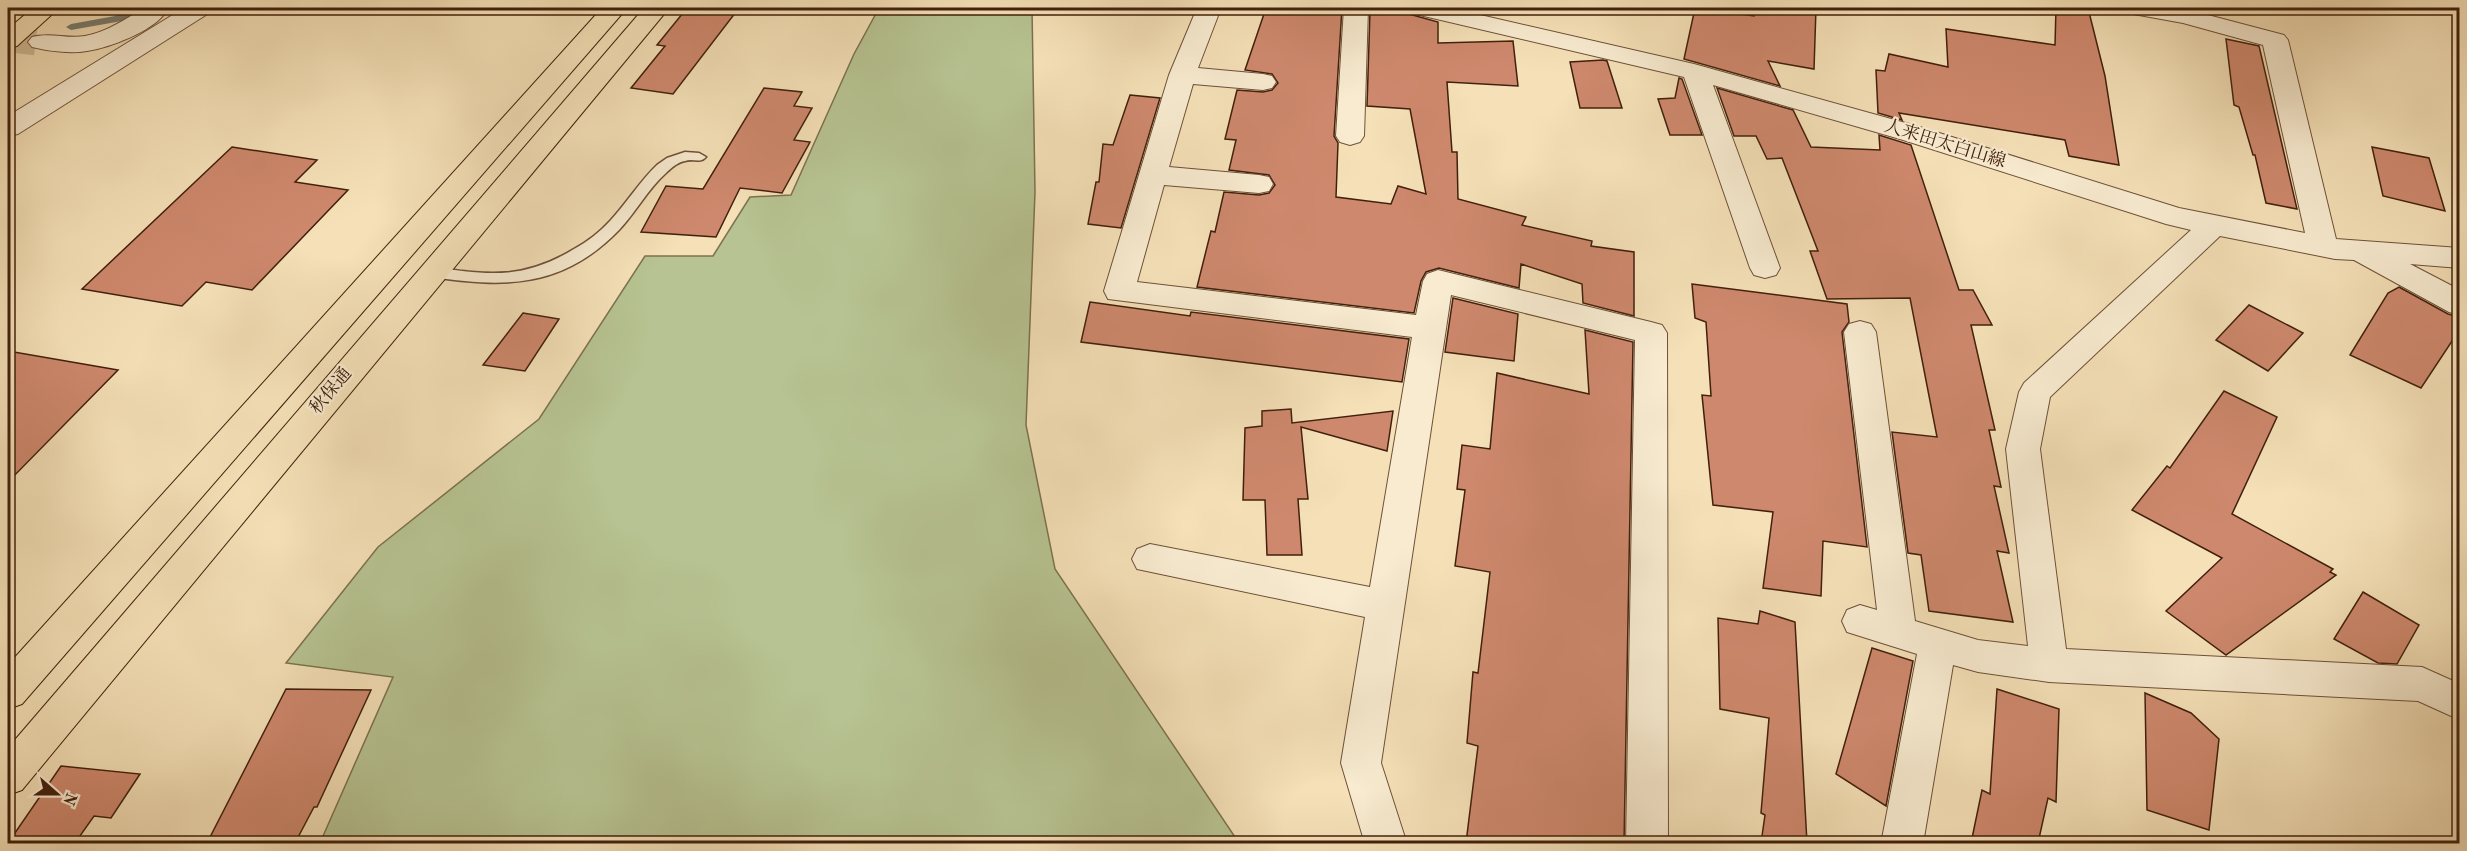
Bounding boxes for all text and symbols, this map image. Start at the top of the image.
street label: 人来田太白山線 [1882,115,2008,171]
street label: 秋保通 [305,363,355,417]
north arrow [27,764,87,824]
text: N [59,790,79,808]

